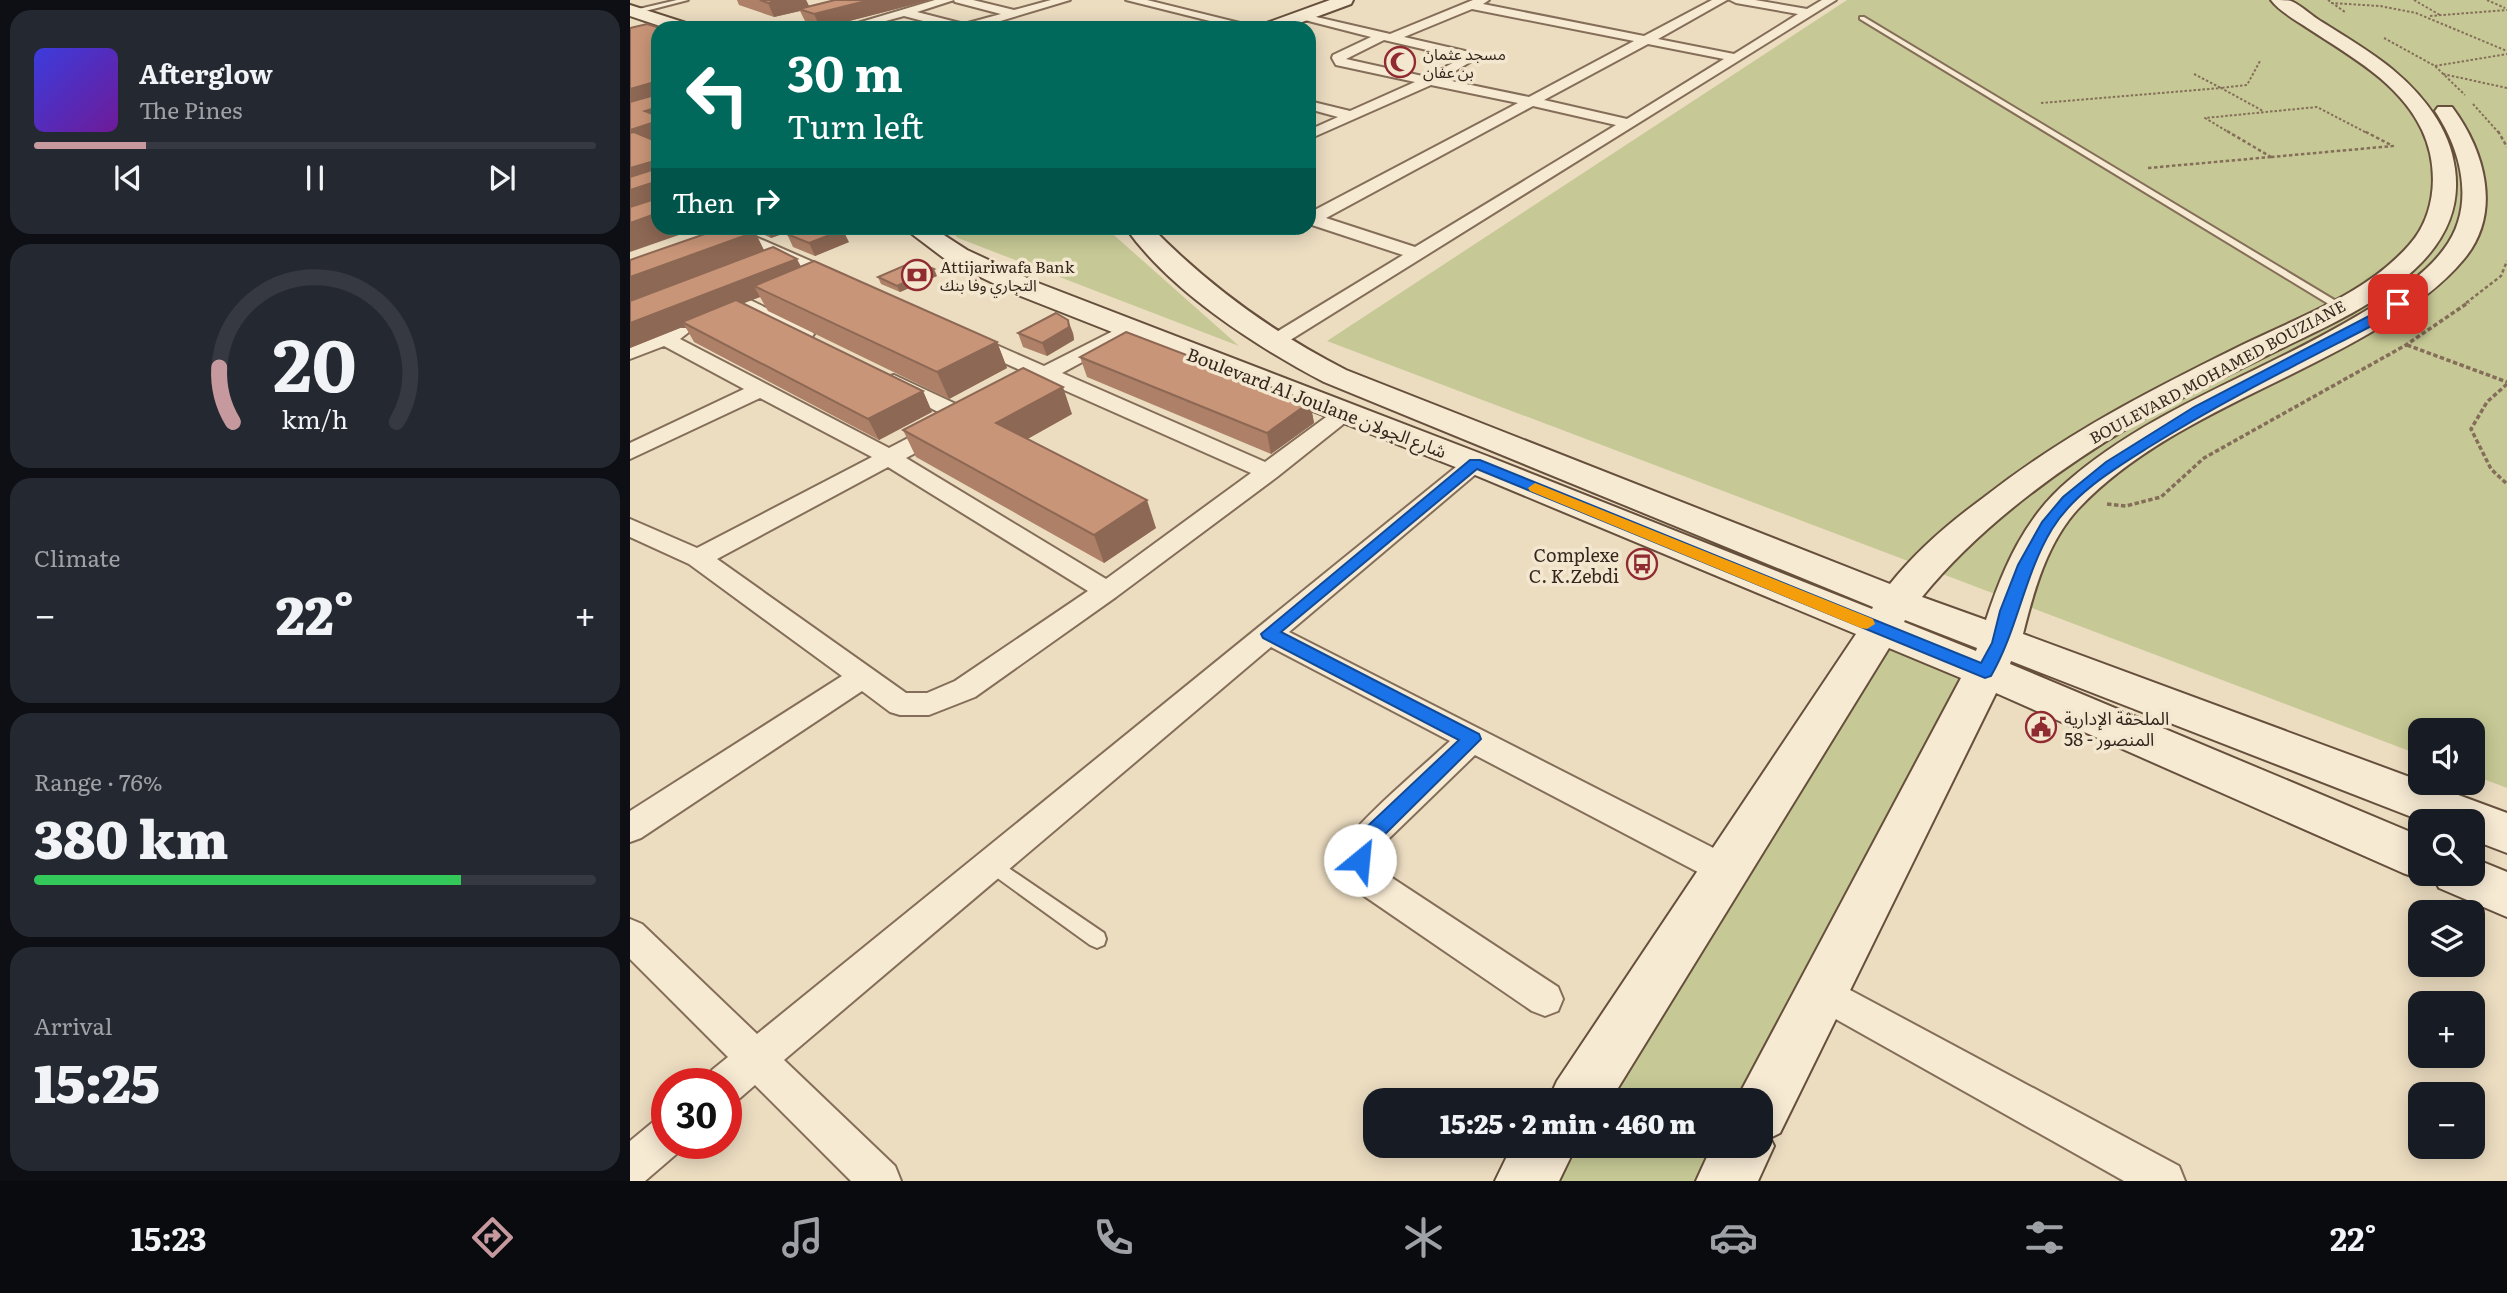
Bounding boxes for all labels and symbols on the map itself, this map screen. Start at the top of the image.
place label: مسجد عثمان بن عفان [1423,41,1506,83]
mosque icon: مسجد عثمان بن عفان [1383,45,1417,79]
place label: Attijariwafa Bank التجاري وفا بنك [940,254,1075,298]
bank icon: Attijariwafa Bank التجاري وفا بنك [900,258,934,292]
pin [2368,274,2428,334]
street label: BOULEVARD MOHAMED BOUZIANE [2085,293,2349,449]
street label: Boulevard Al Joulane شارع الجولان [1182,340,1451,466]
place label: Complexe C. K.Zebdi [1529,541,1619,589]
bus stop icon: Complexe C. K.Zebdi [1625,547,1659,581]
place label: الملحقة الإدارية 58 - المنصور [2064,704,2169,752]
public building icon: الملحقة الإدارية 58 - المنصور [2024,710,2058,744]
position arrow [1323,823,1397,897]
speed limit sign: 30 [651,1068,742,1159]

